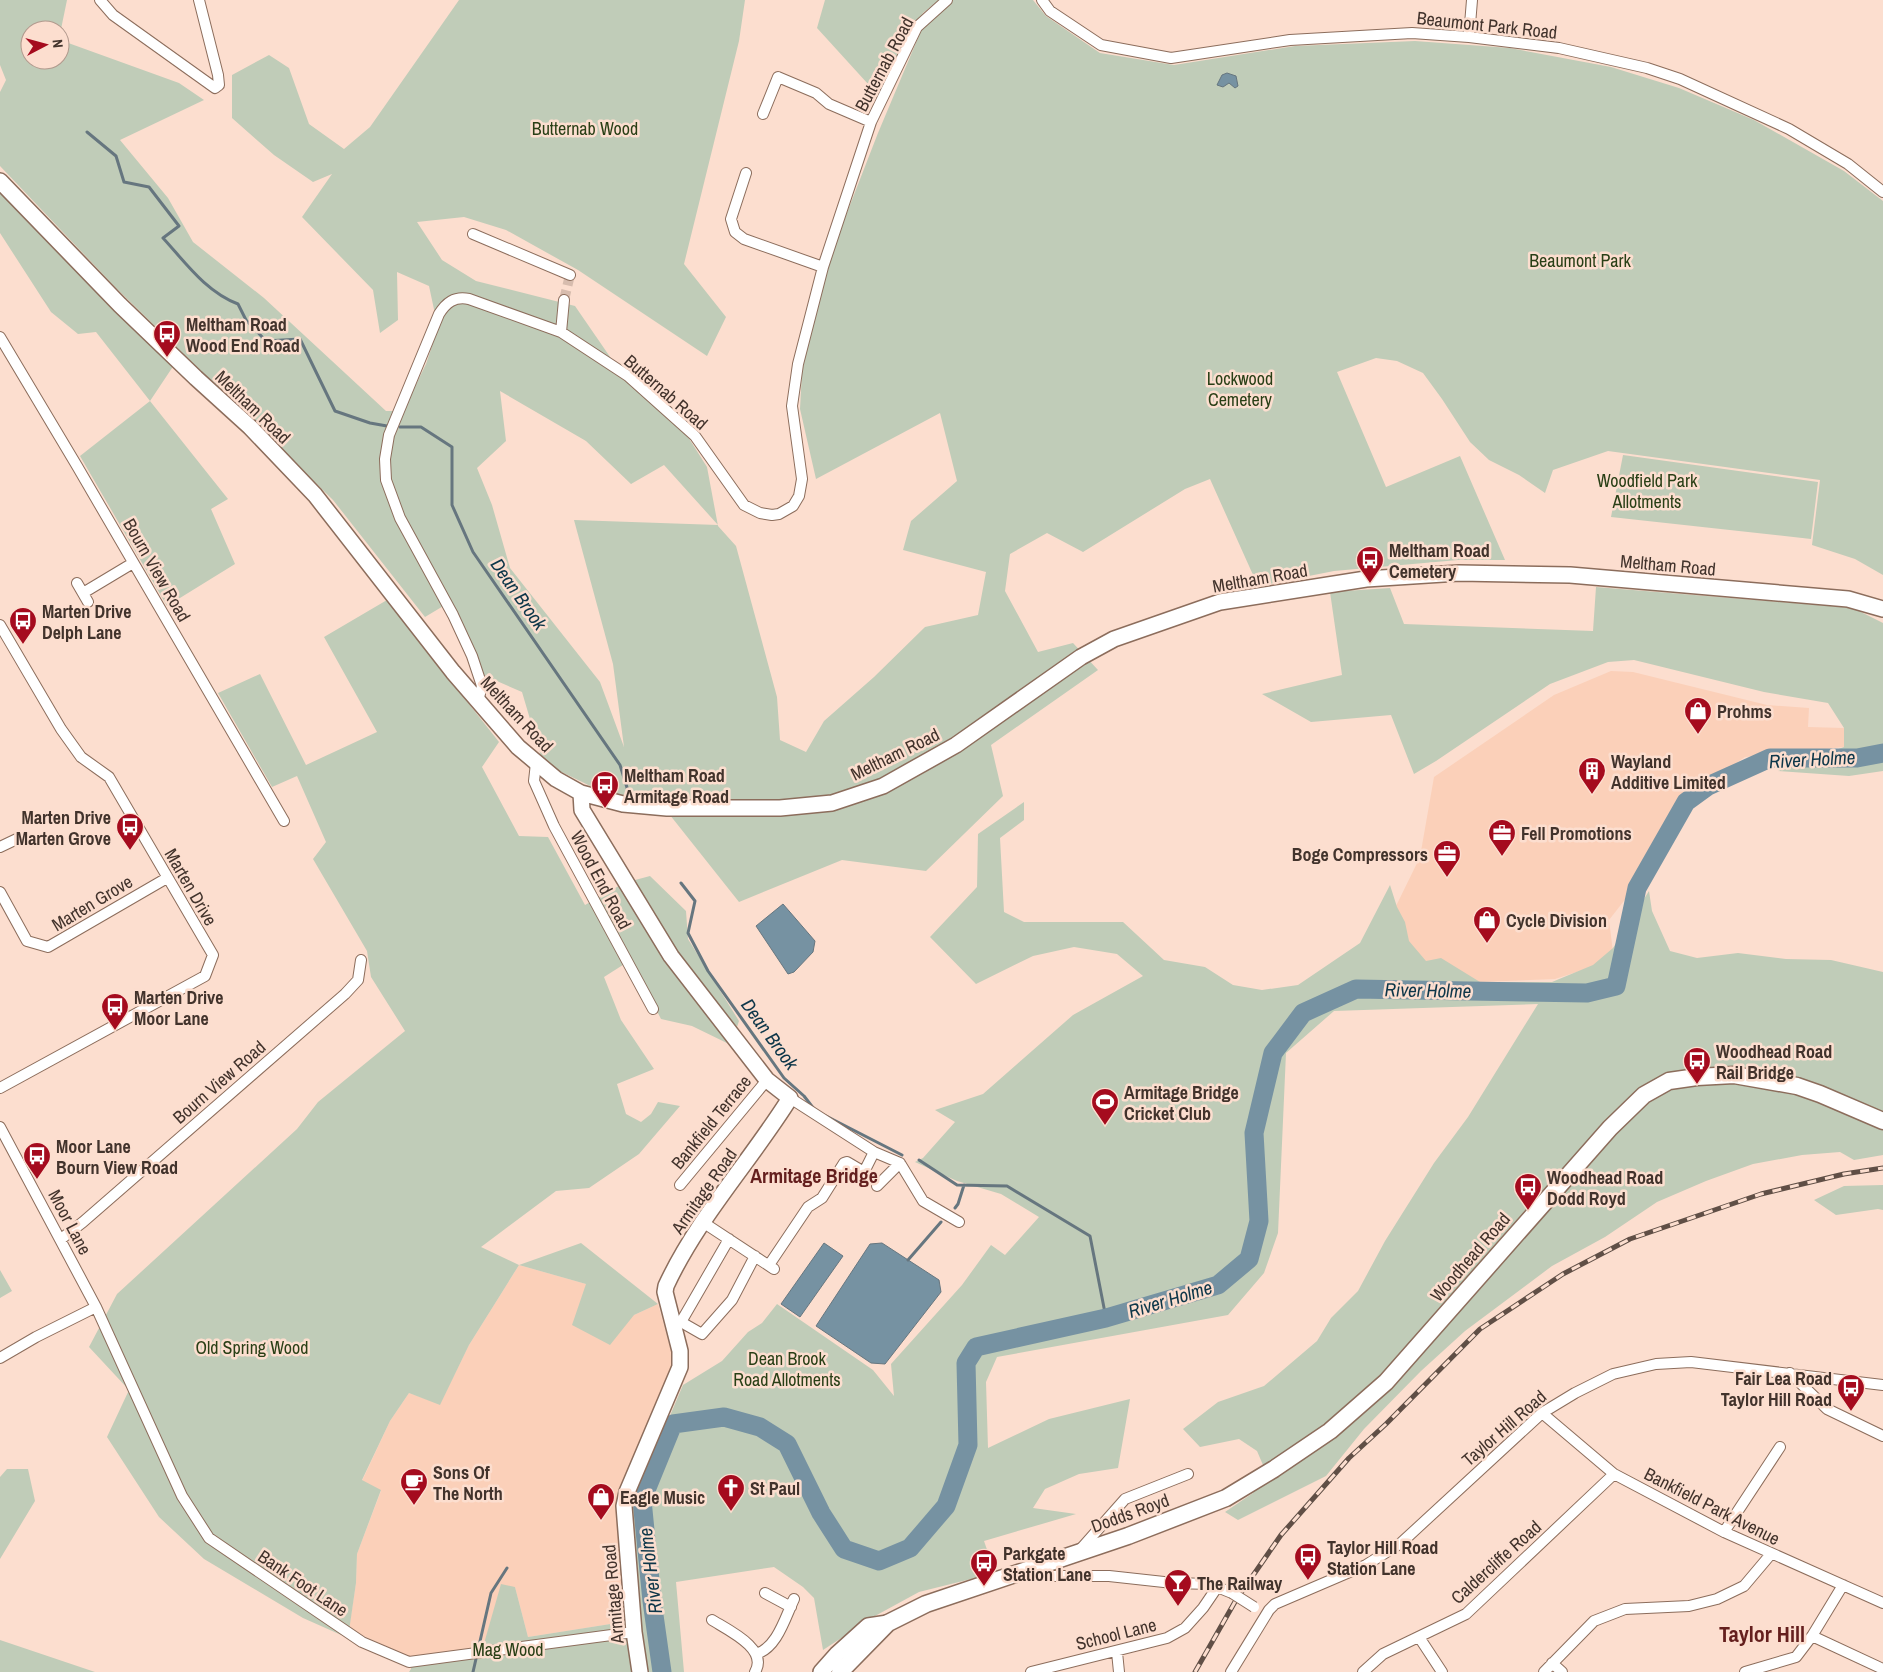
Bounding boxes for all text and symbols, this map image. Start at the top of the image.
street label: Beaumont Park Road [1416,5,1558,45]
street label: Butternab Road [849,12,919,116]
north arrow [20,20,70,70]
text: N [49,39,67,49]
park label: Butternab Wood [532,116,638,141]
park label: Beaumont Park [1529,248,1631,273]
place label: Meltham Road Wood End Road [186,312,300,358]
bus stop icon: Meltham Road Wood End Road [152,319,182,358]
street label: Butternab Road [619,349,713,435]
street label: Meltham Road [210,365,296,449]
park label: Lockwood Cemetery [1207,366,1273,412]
park label: Woodfield Park Allotments [1597,468,1698,514]
street label: Bourn View Road [117,514,197,626]
place label: Meltham Road Cemetery [1389,538,1490,584]
bus stop icon: Meltham Road Cemetery [1355,545,1385,584]
street label: Meltham Road [1619,548,1717,582]
water label: Dean Brook [485,553,554,636]
street label: Meltham Road [1211,557,1309,599]
place label: Marten Drive Delph Lane [42,599,131,645]
bus stop icon: Marten Drive Delph Lane [8,606,38,645]
street label: Meltham Road [475,670,559,758]
shop icon: Prohms [1683,696,1713,735]
place label: Prohms [1717,699,1772,724]
street label: Meltham Road [846,722,944,786]
water label: River Holme [1768,744,1856,774]
place label: Wayland Additive Limited [1611,749,1726,795]
building icon: Wayland Additive Limited [1577,756,1607,795]
place label: Meltham Road Armitage Road [624,763,729,809]
bus stop icon: Meltham Road Armitage Road [590,770,620,809]
place label: Marten Drive Marten Grove [16,805,111,851]
bus stop icon: Marten Drive Marten Grove [115,812,145,851]
office icon: Fell Promotions [1487,818,1517,857]
place label: Fell Promotions [1521,821,1632,846]
street label: Wood End Road [565,826,637,934]
office icon: Boge Compressors [1432,839,1462,878]
place label: Boge Compressors [1292,842,1428,867]
street label: Marten Drive [159,844,223,930]
street label: Marten Grove [47,869,137,937]
shop icon: Cycle Division [1472,905,1502,944]
place label: Cycle Division [1506,908,1607,933]
water label: River Holme [1384,976,1472,1004]
place label: Marten Drive Moor Lane [134,985,223,1031]
bus stop icon: Marten Drive Moor Lane [100,992,130,1031]
water label: Dean Brook [735,993,805,1076]
street label: Bourn View Road [167,1035,271,1129]
place label: Woodhead Road Rail Bridge [1716,1039,1832,1085]
bus stop icon: Woodhead Road Rail Bridge [1682,1046,1712,1085]
street label: Bankfield Terrace [665,1070,757,1174]
place label: Armitage Bridge Cricket Club [1124,1080,1239,1126]
sports icon: Armitage Bridge Cricket Club [1090,1087,1120,1126]
place label: Moor Lane Bourn View Road [56,1134,178,1180]
bus stop icon: Moor Lane Bourn View Road [22,1141,52,1180]
street label: Armitage Road [665,1143,743,1240]
district label: Armitage Bridge [750,1162,878,1189]
place label: Woodhead Road Dodd Royd [1547,1165,1663,1211]
bus stop icon: Woodhead Road Dodd Royd [1513,1172,1543,1211]
street label: Moor Lane [42,1185,98,1259]
street label: Woodhead Road [1424,1207,1516,1307]
water label: River Holme [1125,1274,1215,1324]
park label: Old Spring Wood [196,1335,308,1360]
park label: Dean Brook Road Allotments [733,1346,841,1392]
place label: Fair Lea Road Taylor Hill Road [1721,1366,1832,1412]
bus stop icon: Fair Lea Road Taylor Hill Road [1836,1373,1866,1412]
street label: Taylor Hill Road [1456,1384,1552,1472]
place label: Sons Of The North [433,1460,503,1506]
street label: Bankfield Park Avenue [1640,1461,1784,1551]
cafe icon: Sons Of The North [399,1467,429,1506]
church icon: St Paul [716,1473,746,1512]
place label: St Paul [750,1476,800,1501]
shop icon: Eagle Music [586,1482,616,1521]
place label: Eagle Music [620,1485,705,1510]
street label: Dodds Royd [1088,1487,1172,1539]
street label: Caldercliffe Road [1445,1515,1547,1609]
water label: River Holme [632,1526,668,1616]
place label: Taylor Hill Road Station Lane [1327,1535,1438,1581]
place label: Parkgate Station Lane [1003,1541,1092,1587]
bus stop icon: Taylor Hill Road Station Lane [1293,1542,1323,1581]
street label: Armitage Road [596,1543,630,1646]
street label: Bank Foot Lane [253,1544,353,1622]
bus stop icon: Parkgate Station Lane [969,1548,999,1587]
bar icon: The Railway [1163,1568,1193,1607]
place label: The Railway [1197,1571,1283,1596]
street label: School Lane [1073,1612,1159,1656]
district label: Taylor Hill [1719,1619,1805,1649]
park label: Mag Wood [472,1637,544,1662]

